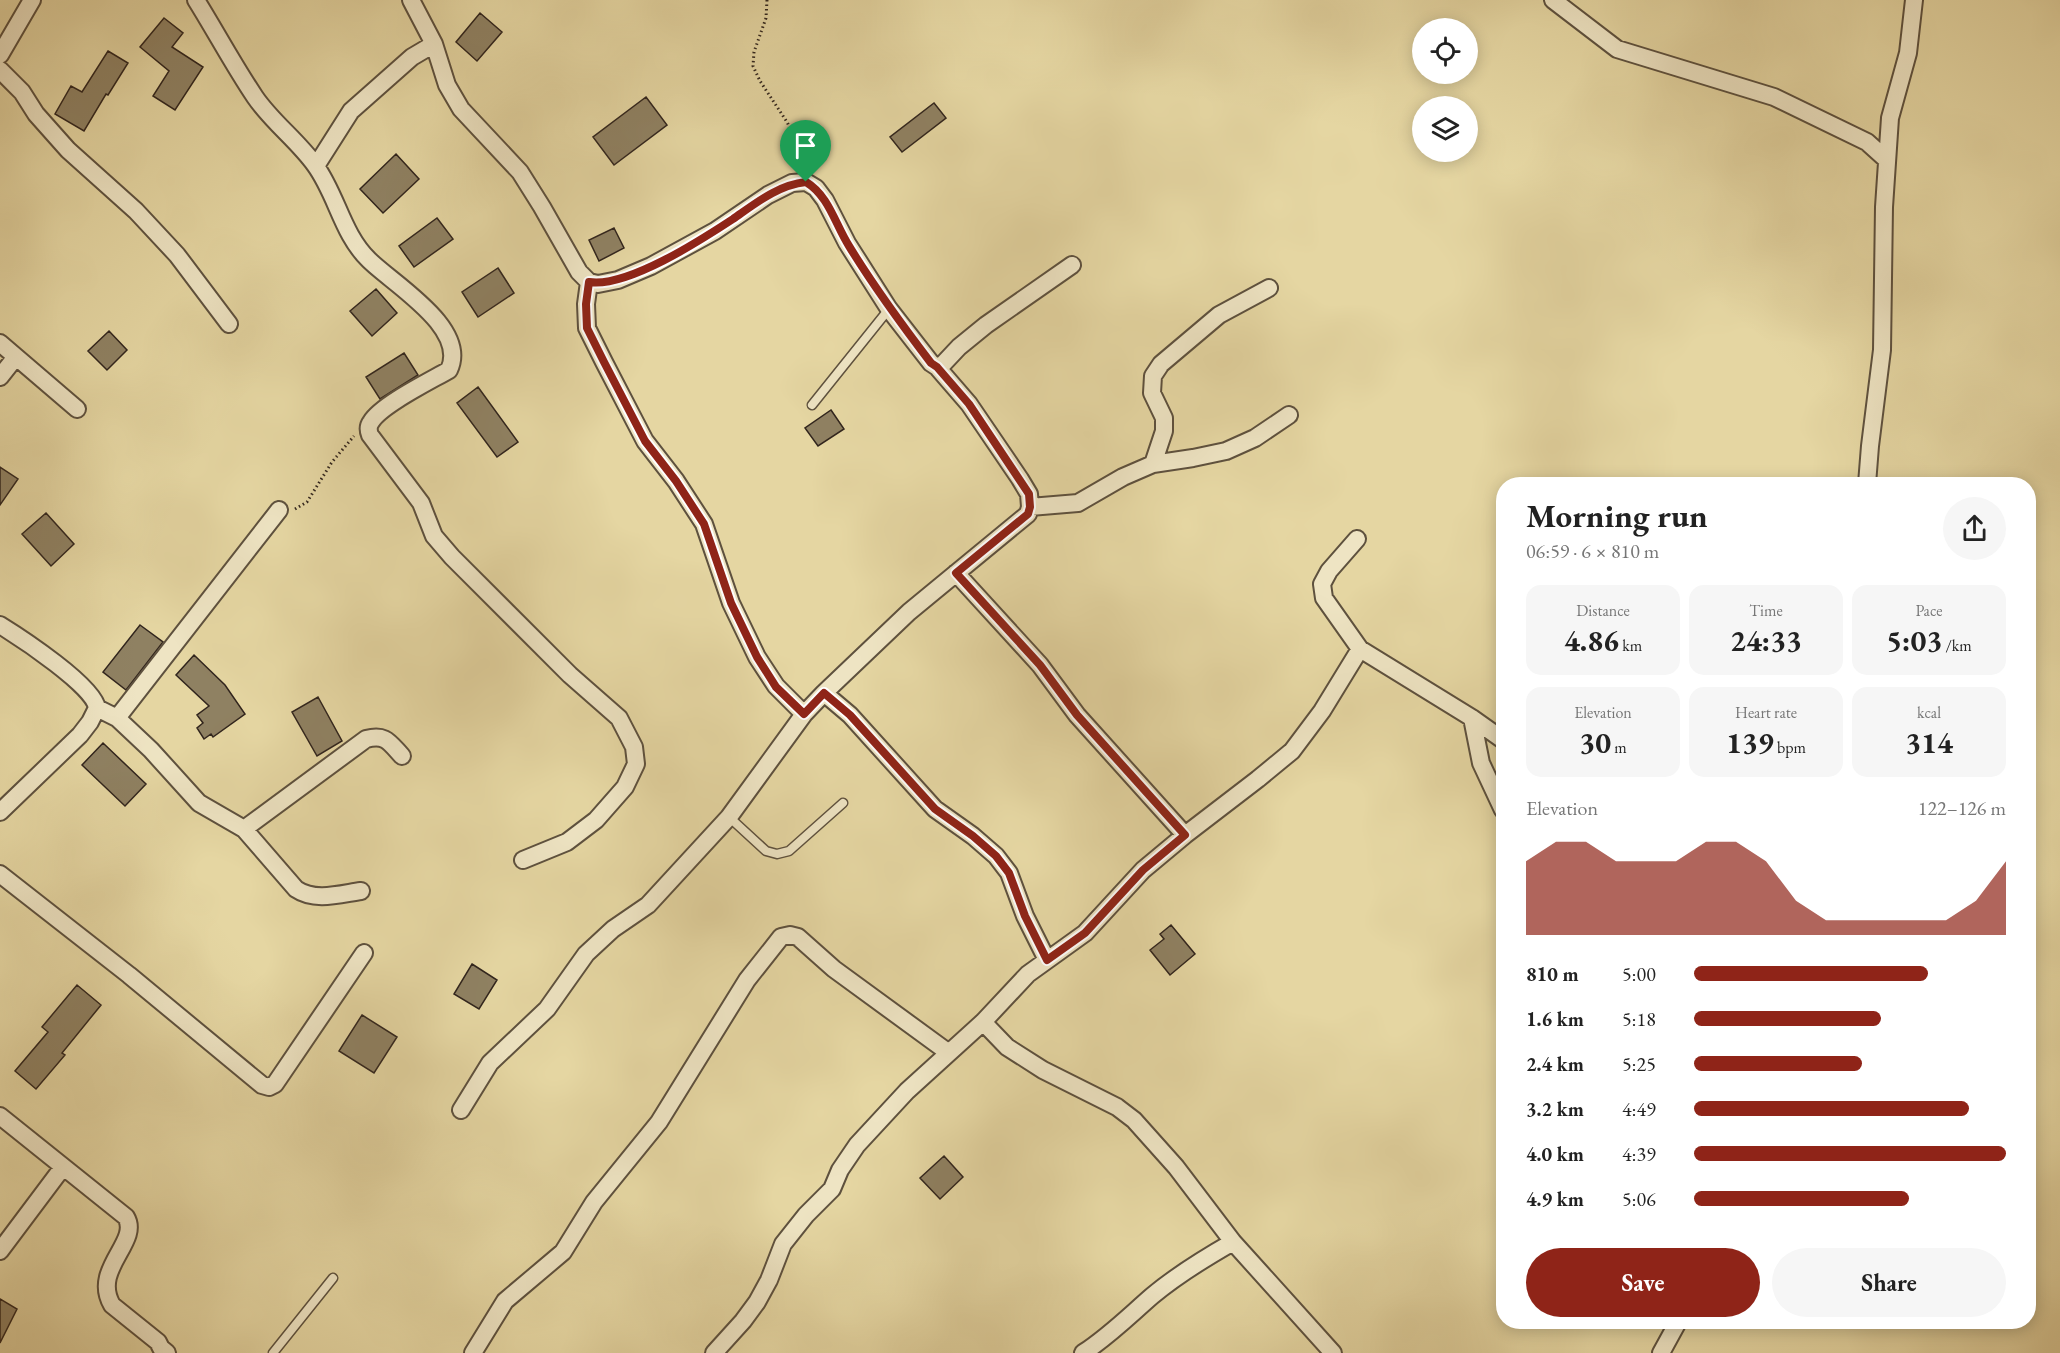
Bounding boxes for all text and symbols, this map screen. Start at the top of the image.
map controls [1412,18,1478,162]
button: locate [1412,18,1478,84]
button: layers [1412,96,1478,162]
pin [780,120,831,182]
icon: arrive [789,129,822,162]
text: Morning run [1526,494,1708,537]
button: share [1943,497,2006,560]
text: 06:59 · 6 × 810 m [1526,538,1659,564]
text: Distance [1576,600,1630,621]
text: Time [1749,600,1783,621]
text: Pace [1916,600,1942,621]
text: 4.86 [1564,621,1619,660]
text: 24:33 [1730,621,1802,660]
text: 5:03 [1886,621,1942,660]
text: km [1619,635,1642,656]
text: /km [1942,635,1972,656]
text: Elevation [1574,702,1632,723]
text: Heart rate [1735,702,1797,723]
text: kcal [1917,702,1941,723]
text: 30 [1579,723,1611,762]
text: 139 [1726,723,1774,762]
text: 314 [1905,723,1953,762]
text: m [1611,737,1627,758]
text: bpm [1774,737,1806,758]
text: Elevation [1526,795,1598,821]
text: 122–126 m [1918,795,2006,821]
text: 810 m [1526,961,1579,987]
text: 5:00 [1622,961,1656,987]
text: 1.6 km [1526,1006,1584,1032]
text: 5:18 [1622,1006,1656,1032]
text: 2.4 km [1526,1051,1584,1077]
text: 5:25 [1622,1051,1656,1077]
text: 3.2 km [1526,1096,1584,1122]
text: 4:49 [1622,1096,1656,1122]
text: 4.0 km [1526,1141,1584,1167]
text: 4:39 [1622,1141,1656,1167]
text: 4.9 km [1526,1186,1584,1212]
text: 5:06 [1622,1186,1656,1212]
button: Save [1526,1248,1760,1317]
button: Share [1772,1248,2006,1317]

